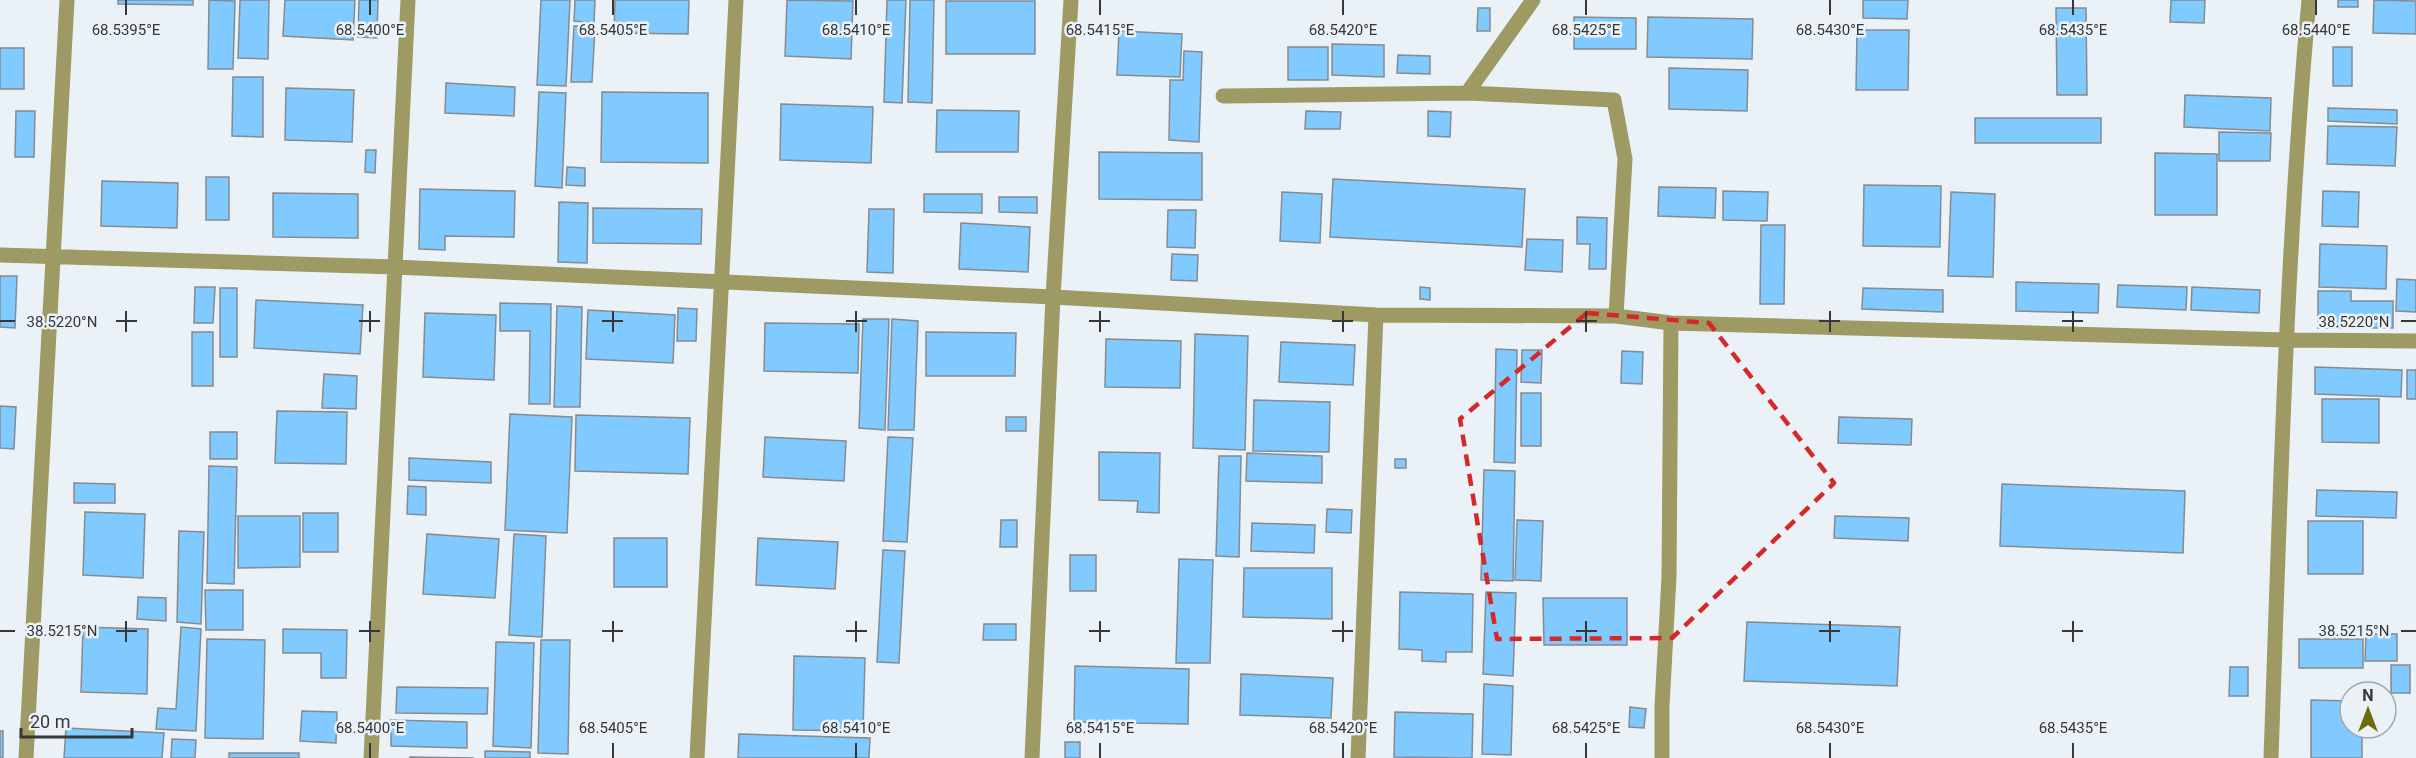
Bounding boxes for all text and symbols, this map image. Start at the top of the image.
text: 68.5395°E [92,21,161,39]
text: 68.5400°E [336,21,405,39]
text: 68.5405°E [579,21,648,39]
text: 68.5410°E [822,21,891,39]
text: 68.5415°E [1066,21,1135,39]
text: 68.5420°E [1309,21,1378,39]
text: 68.5425°E [1552,21,1621,39]
text: 68.5430°E [1796,21,1865,39]
text: 68.5435°E [2039,21,2108,39]
text: 68.5440°E [2282,21,2351,39]
text: 38.5220°N [27,313,97,331]
text: 38.5220°N [2319,313,2389,331]
text: 38.5215°N [27,622,97,640]
text: 38.5215°N [2319,622,2389,640]
north arrow [2338,680,2398,740]
text: N [2362,686,2374,705]
scale bar [21,701,132,739]
text: 20 m [30,711,70,732]
text: 68.5400°E [336,719,405,737]
text: 68.5405°E [579,719,648,737]
text: 68.5410°E [822,719,891,737]
text: 68.5415°E [1066,719,1135,737]
text: 68.5420°E [1309,719,1378,737]
text: 68.5425°E [1552,719,1621,737]
text: 68.5430°E [1796,719,1865,737]
text: 68.5435°E [2039,719,2108,737]

